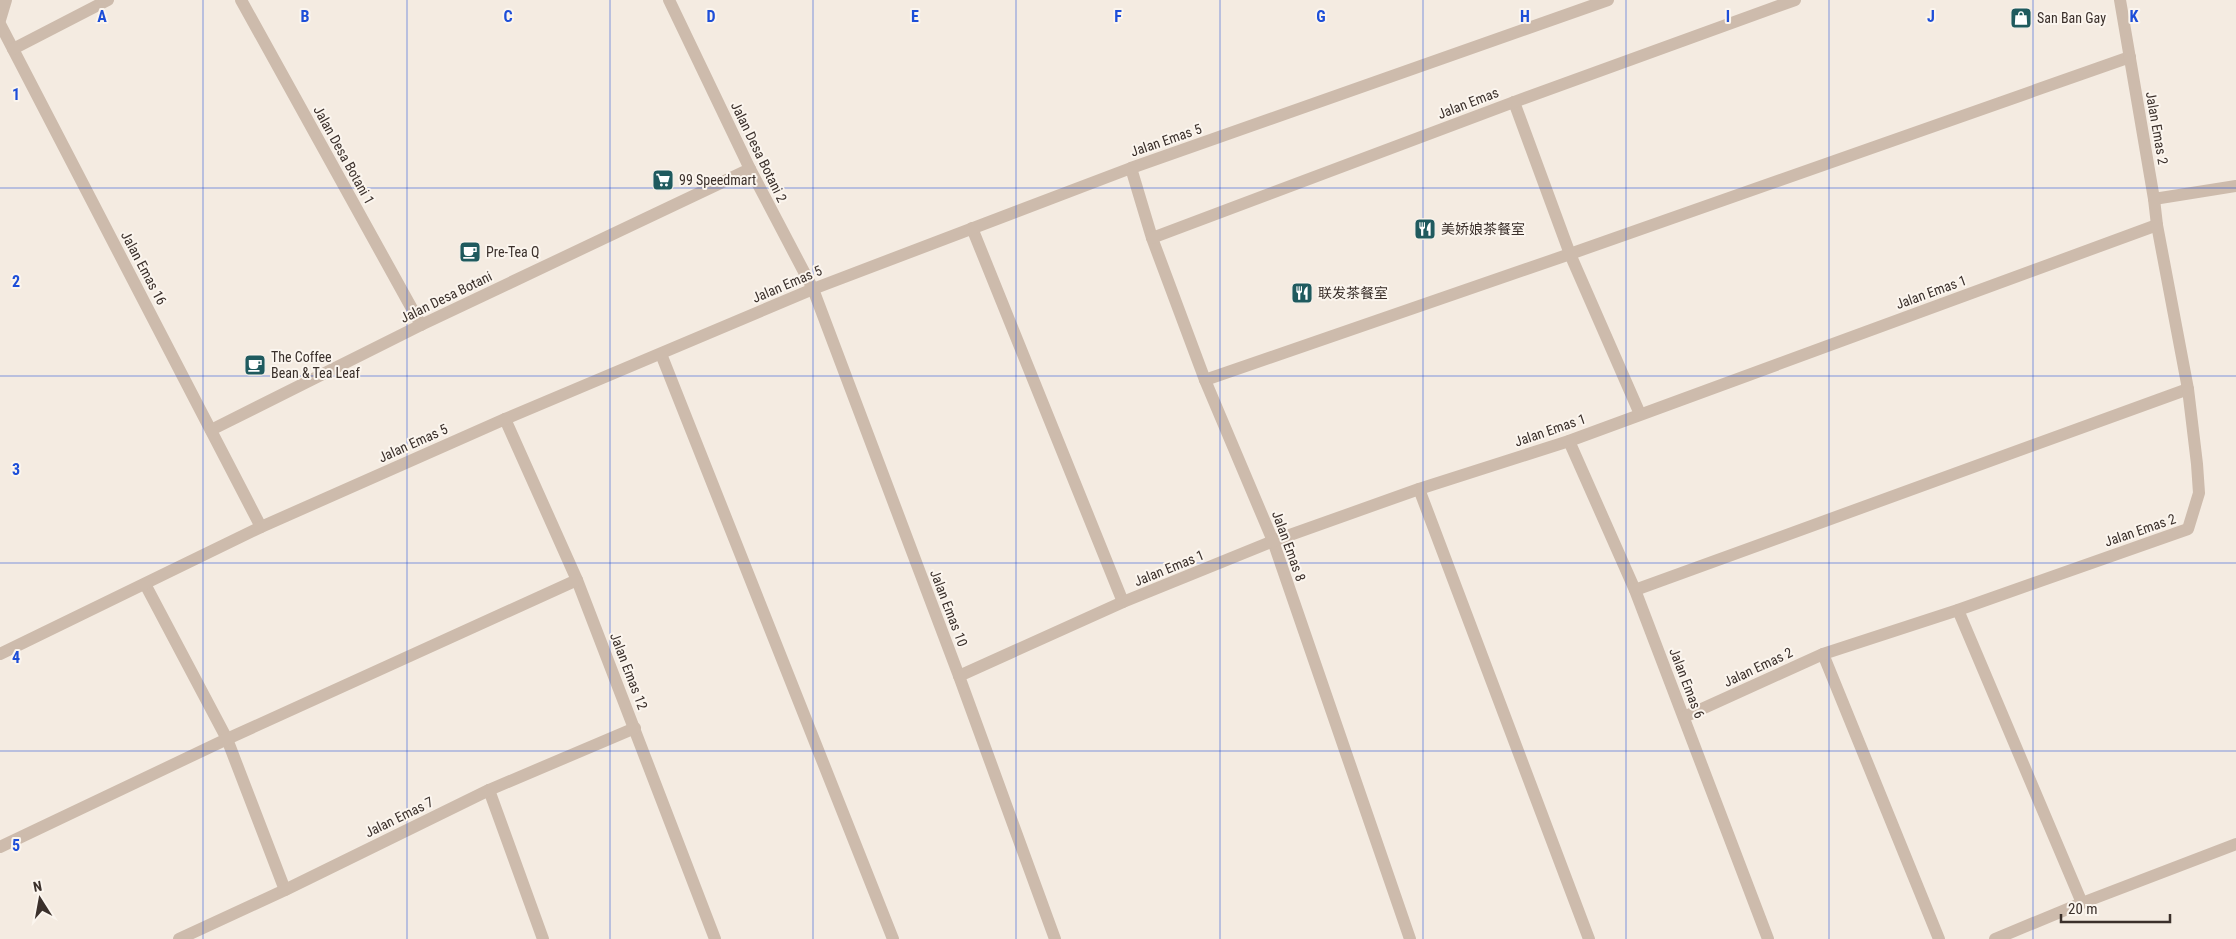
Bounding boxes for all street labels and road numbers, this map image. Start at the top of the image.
street label: Jalan Emas [1435,84,1501,122]
street label: Jalan Emas 2 [2143,90,2171,166]
street label: Jalan Desa Botani 2 [728,99,790,205]
street label: Jalan Desa Botani 1 [310,103,378,207]
street label: Jalan Emas 5 [1128,120,1204,160]
street label: Jalan Emas 16 [118,228,170,308]
street label: Jalan Emas 5 [750,262,824,306]
street label: Jalan Desa Botani [398,268,494,326]
street label: Jalan Emas 1 [1893,272,1969,312]
street label: Jalan Emas 1 [1512,410,1588,450]
street label: Jalan Emas 5 [376,421,450,465]
street label: Jalan Emas 8 [1269,508,1309,584]
street label: Jalan Emas 2 [2102,510,2178,550]
street label: Jalan Emas 1 [1132,547,1206,589]
street label: Jalan Emas 10 [927,567,971,649]
street label: Jalan Emas 12 [607,630,651,712]
street label: Jalan Emas 2 [1721,644,1795,690]
street label: Jalan Emas 6 [1666,646,1708,721]
street label: Jalan Emas 7 [362,794,436,840]

